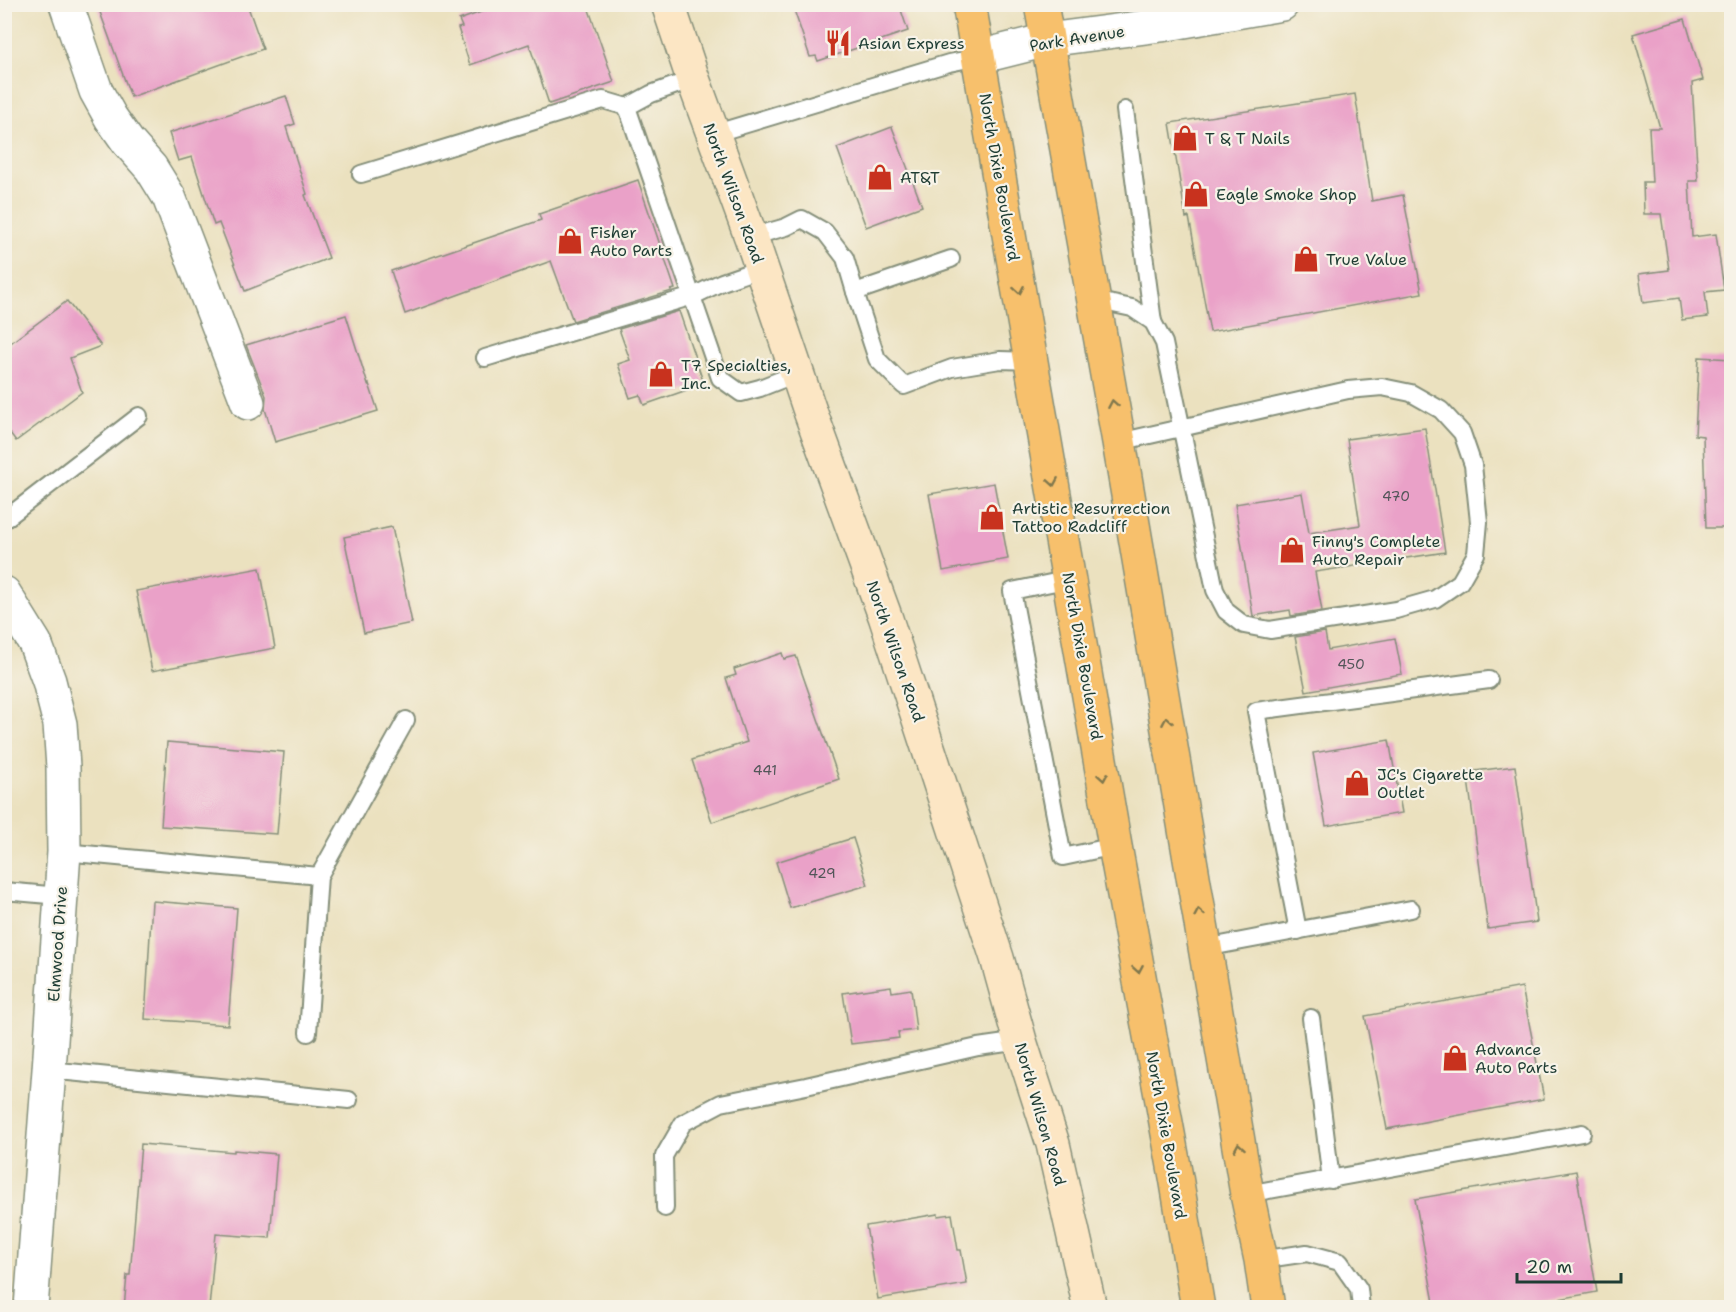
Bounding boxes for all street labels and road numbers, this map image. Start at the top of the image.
street label: Park Avenue [1028,21,1126,56]
street label: North Dixie Boulevard [974,92,1025,263]
street label: North Wilson Road [698,120,769,266]
street label: North Dixie Boulevard [1057,571,1108,742]
street label: North Wilson Road [861,578,930,725]
street label: Elmwood Drive [43,885,72,1003]
street label: North Wilson Road [1010,1040,1071,1188]
street label: North Dixie Boulevard [1141,1050,1192,1221]

